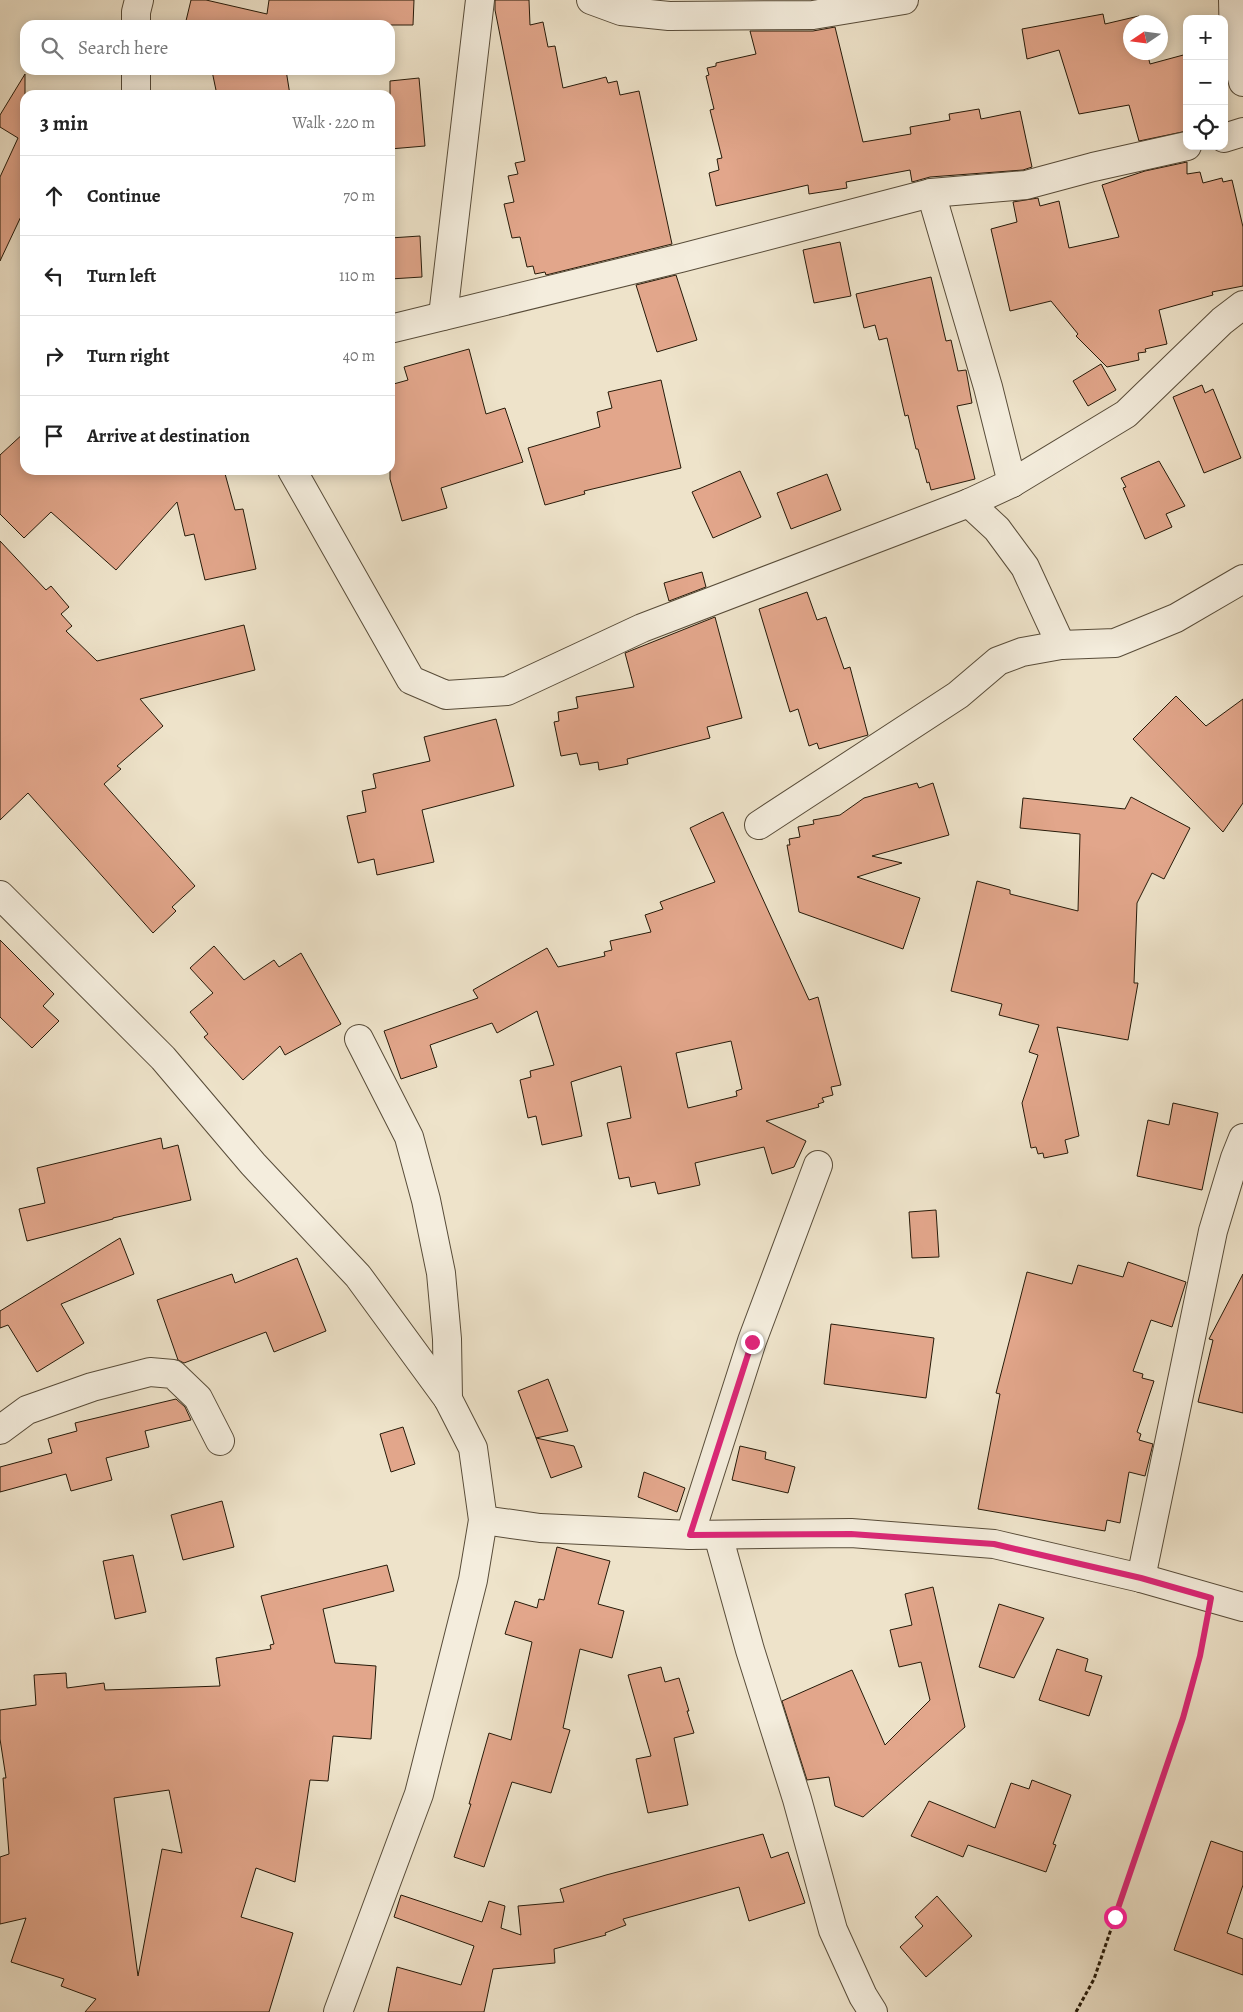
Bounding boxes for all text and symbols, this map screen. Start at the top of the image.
north arrow [1123,15,1168,60]
map controls [1183,15,1228,150]
button: + [1183,15,1228,60]
search box [20,20,395,75]
icon: search [38,34,66,62]
text: Search here [78,35,168,61]
button: − [1183,60,1228,105]
button: locate [1183,105,1228,150]
text: 3 min [40,109,88,137]
text: Walk · 220 m [292,112,375,134]
icon: ahead [40,182,68,210]
text: Continue [87,183,161,209]
text: 70 m [343,185,375,207]
icon: left [40,262,68,290]
text: Turn left [87,263,156,289]
text: 110 m [339,265,375,287]
icon: right [40,342,68,370]
text: Turn right [87,343,169,369]
text: 40 m [343,345,375,367]
icon: arrive [40,422,68,450]
text: Arrive at destination [87,423,250,449]
route end [741,1331,764,1354]
route start [1104,1906,1127,1929]

